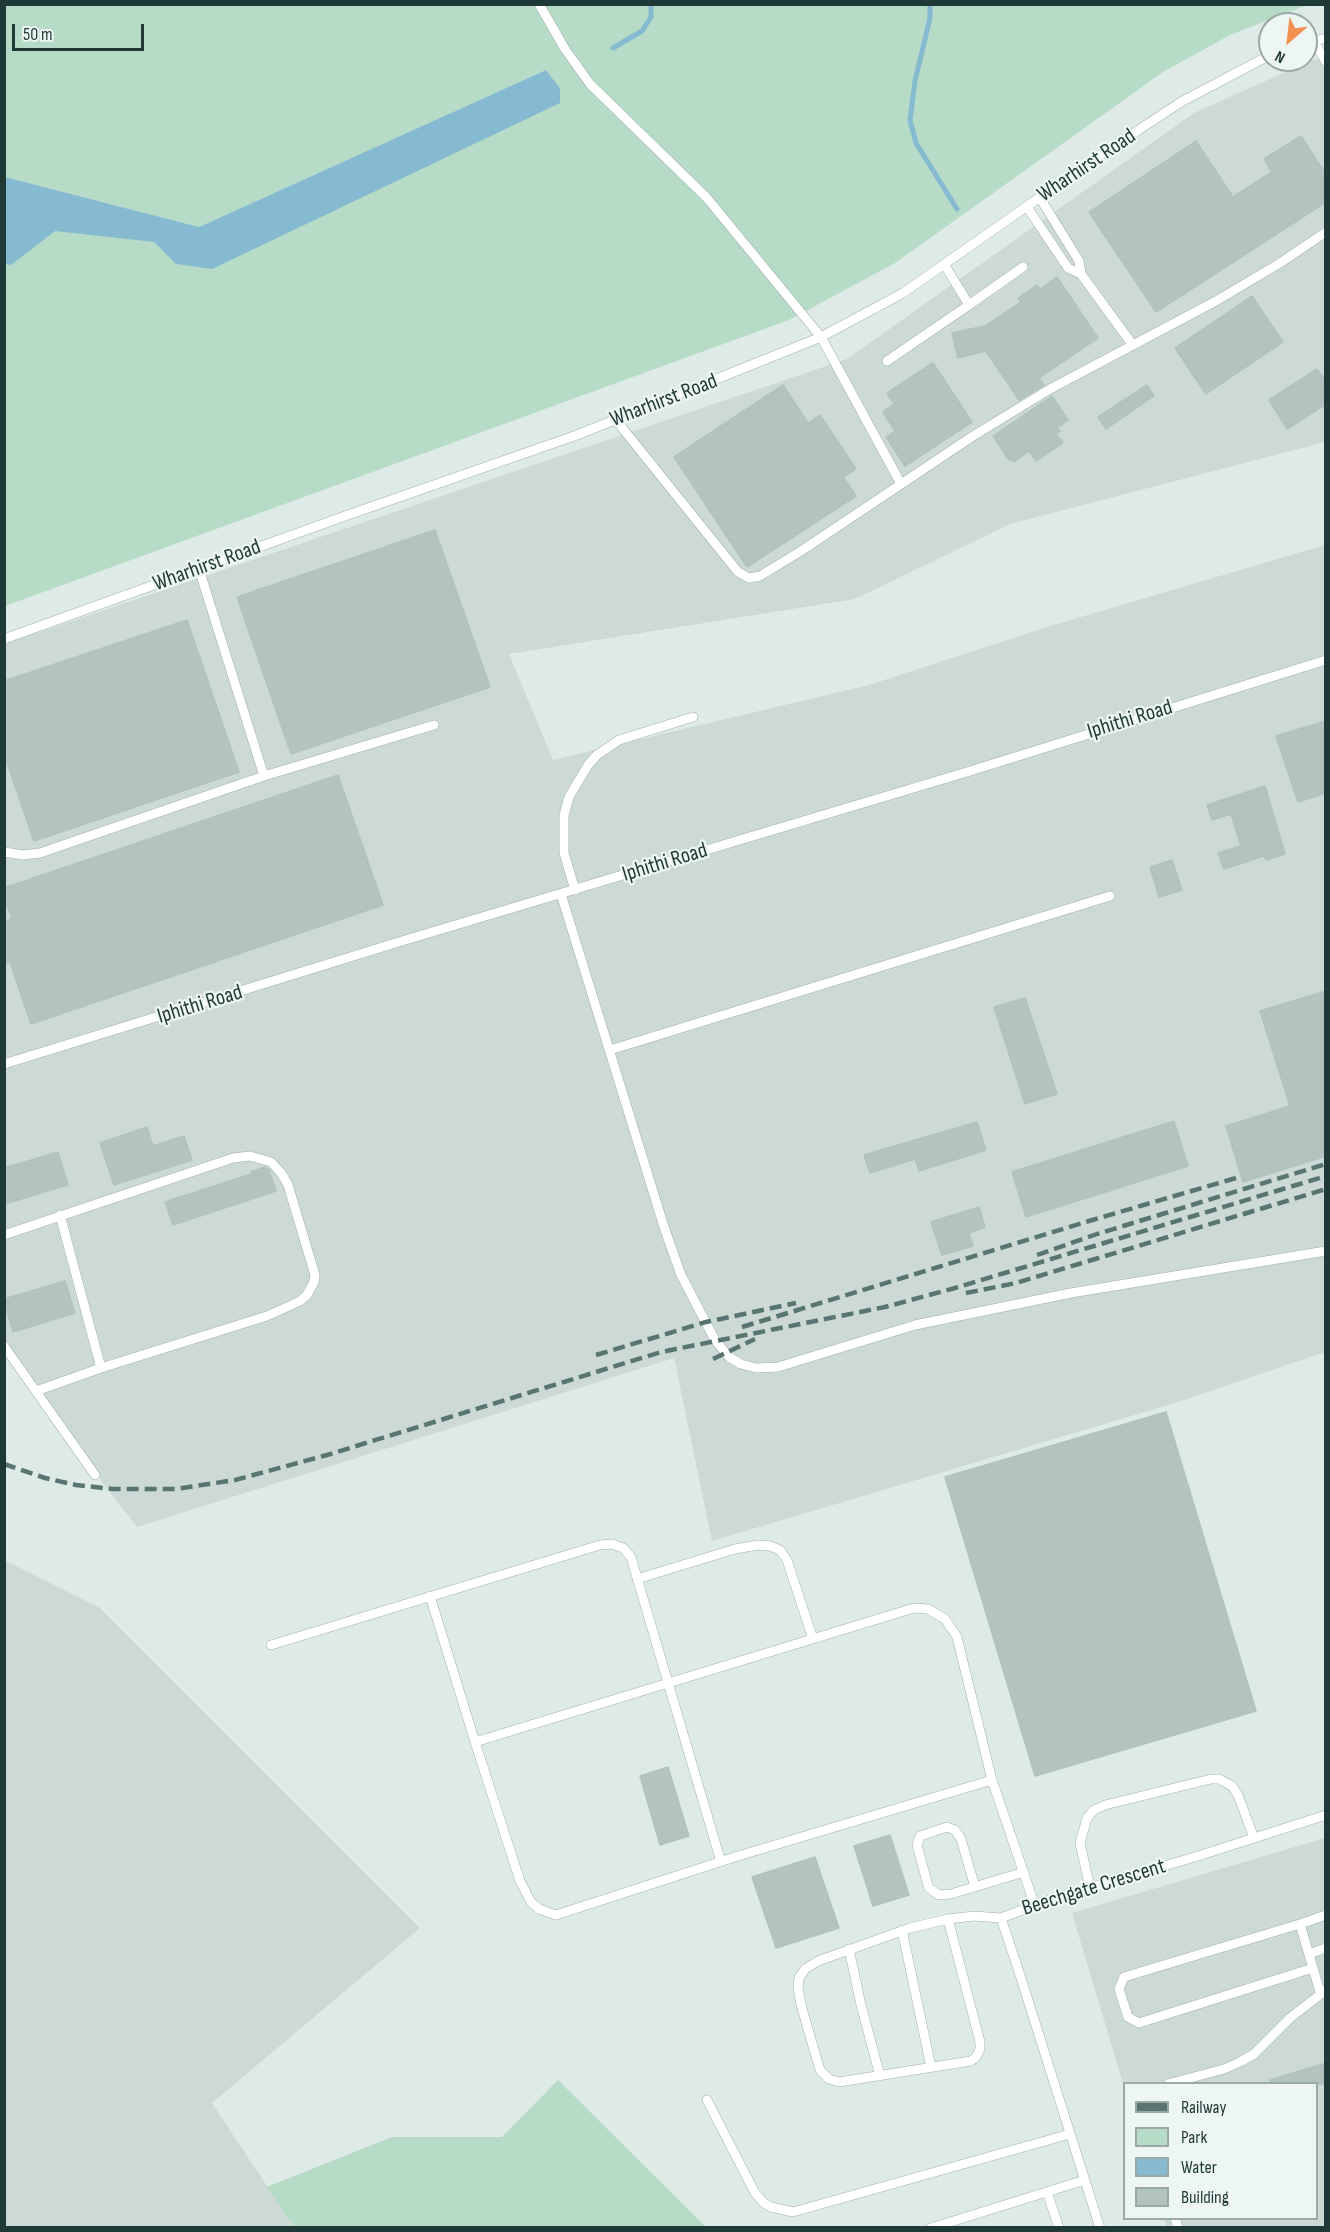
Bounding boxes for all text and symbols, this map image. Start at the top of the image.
scale bar [15,12,147,50]
north arrow [1258,12,1318,72]
text: 50 m [23,24,53,45]
text: N [1272,46,1288,67]
street label: Wharhirst Road [1033,124,1141,208]
street label: Wharhirst Road [607,368,721,434]
street label: Wharhirst Road [149,534,265,598]
street label: Iphithi Road [1084,695,1176,745]
street label: Iphithi Road [619,838,711,888]
street label: Iphithi Road [154,980,246,1030]
street label: Beechgate Crescent [1019,1854,1169,1922]
legend [1123,2082,1318,2220]
text: Railway [1181,2097,1226,2118]
text: Park [1181,2127,1207,2148]
text: Water [1181,2157,1217,2178]
text: Building [1181,2187,1229,2208]

